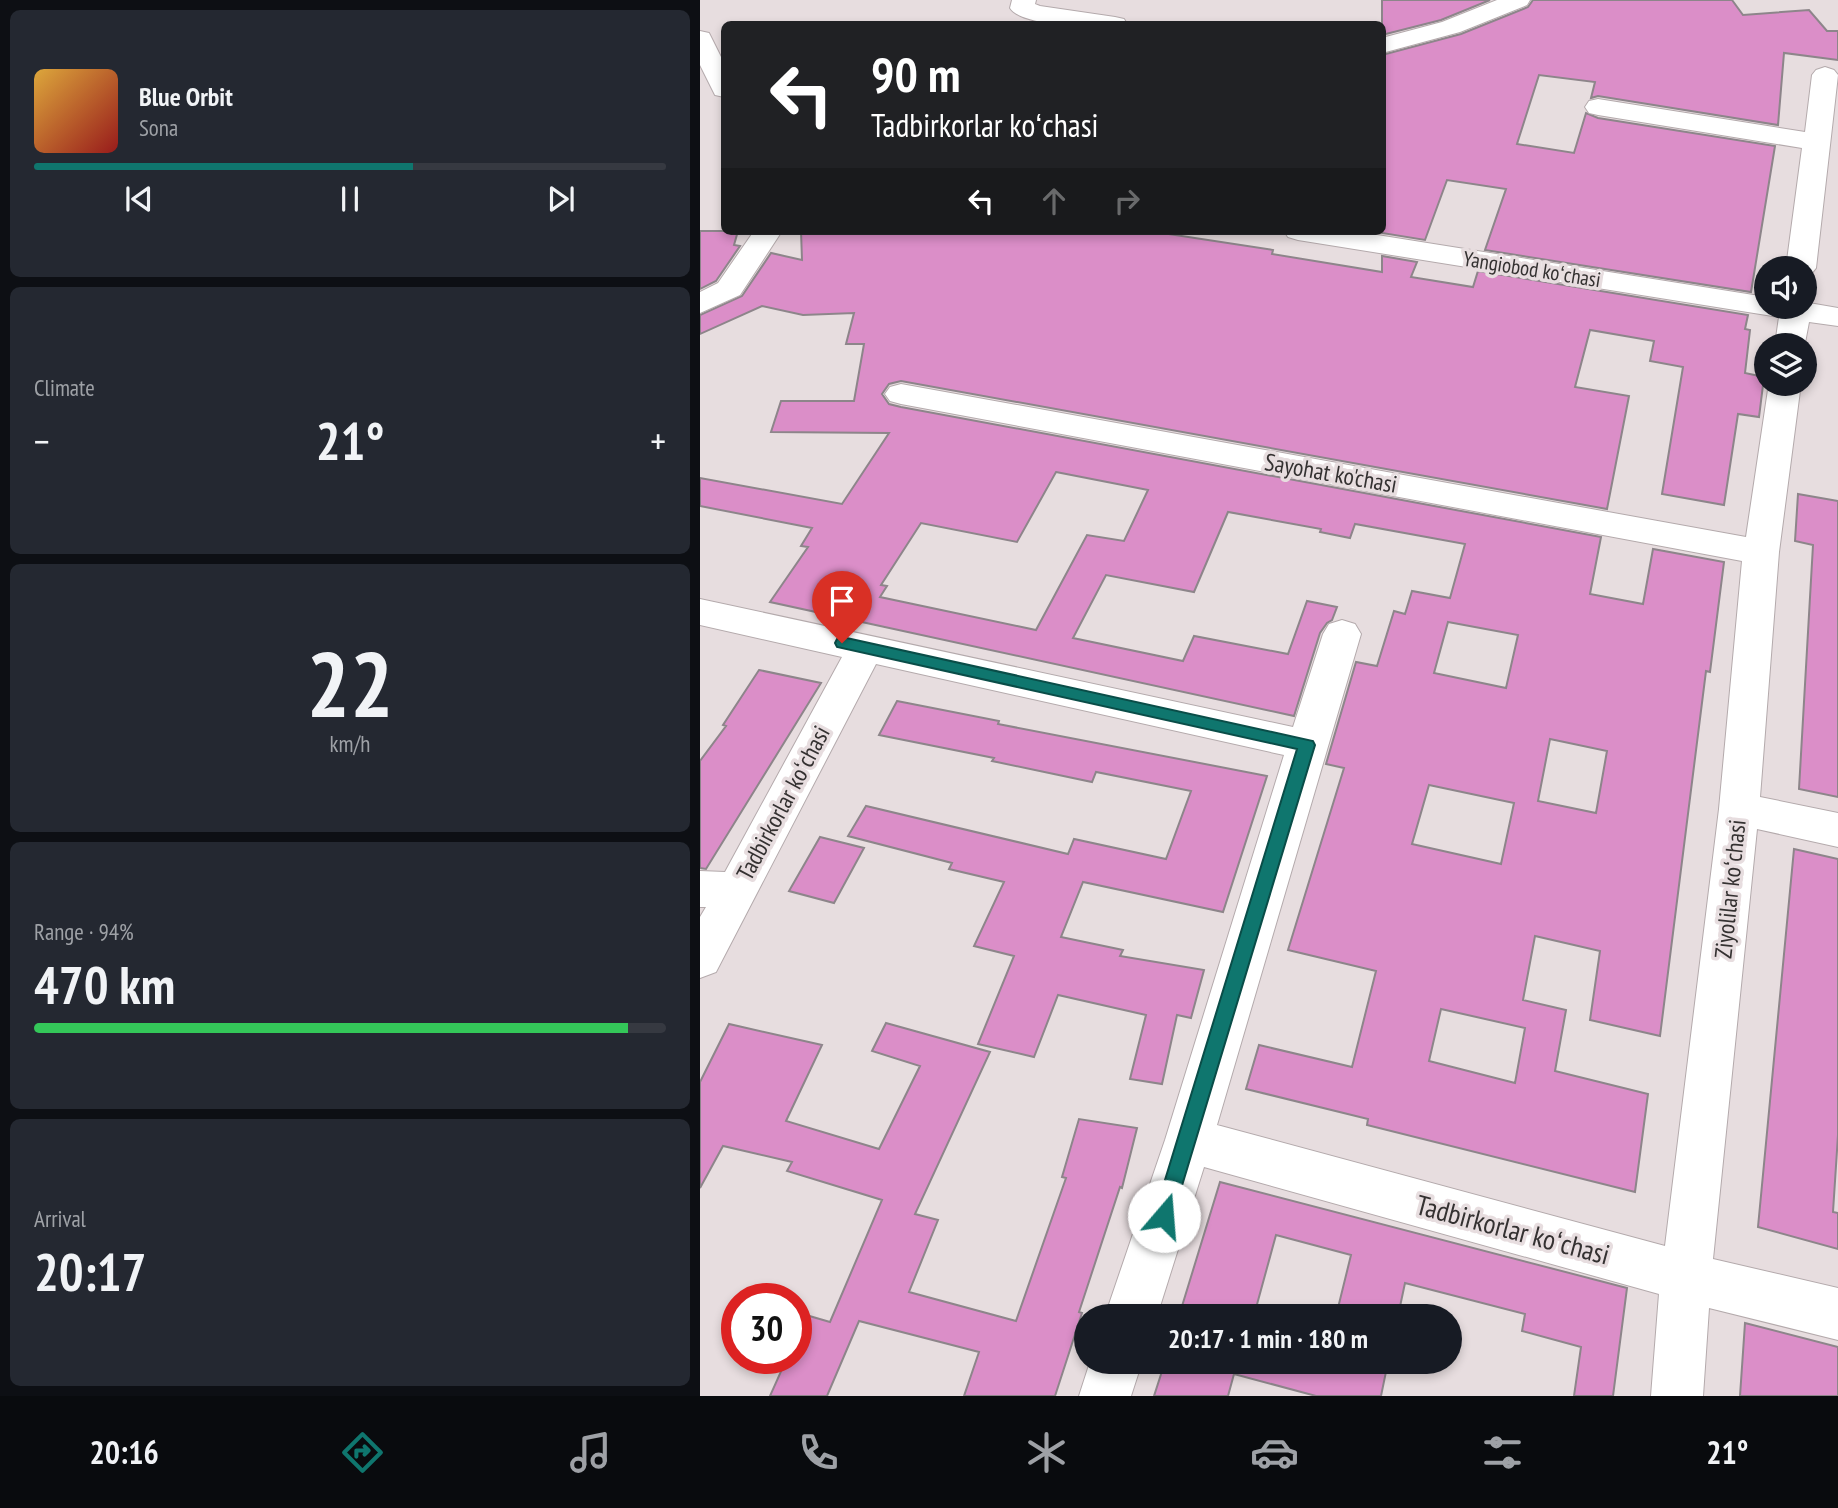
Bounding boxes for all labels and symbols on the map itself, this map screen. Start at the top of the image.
street label: Yangiobod koʻchasi [1461,245,1603,293]
street label: Sayohat ko'chasi [1262,446,1400,500]
pin [812,571,872,643]
street label: Tadbirkorlar koʻchasi [729,720,837,886]
street label: Ziyolilar koʻchasi [1707,818,1753,960]
position arrow [1127,1179,1201,1253]
street label: Tadbirkorlar koʻchasi [1412,1185,1614,1273]
speed limit sign: 30 [721,1283,812,1374]

